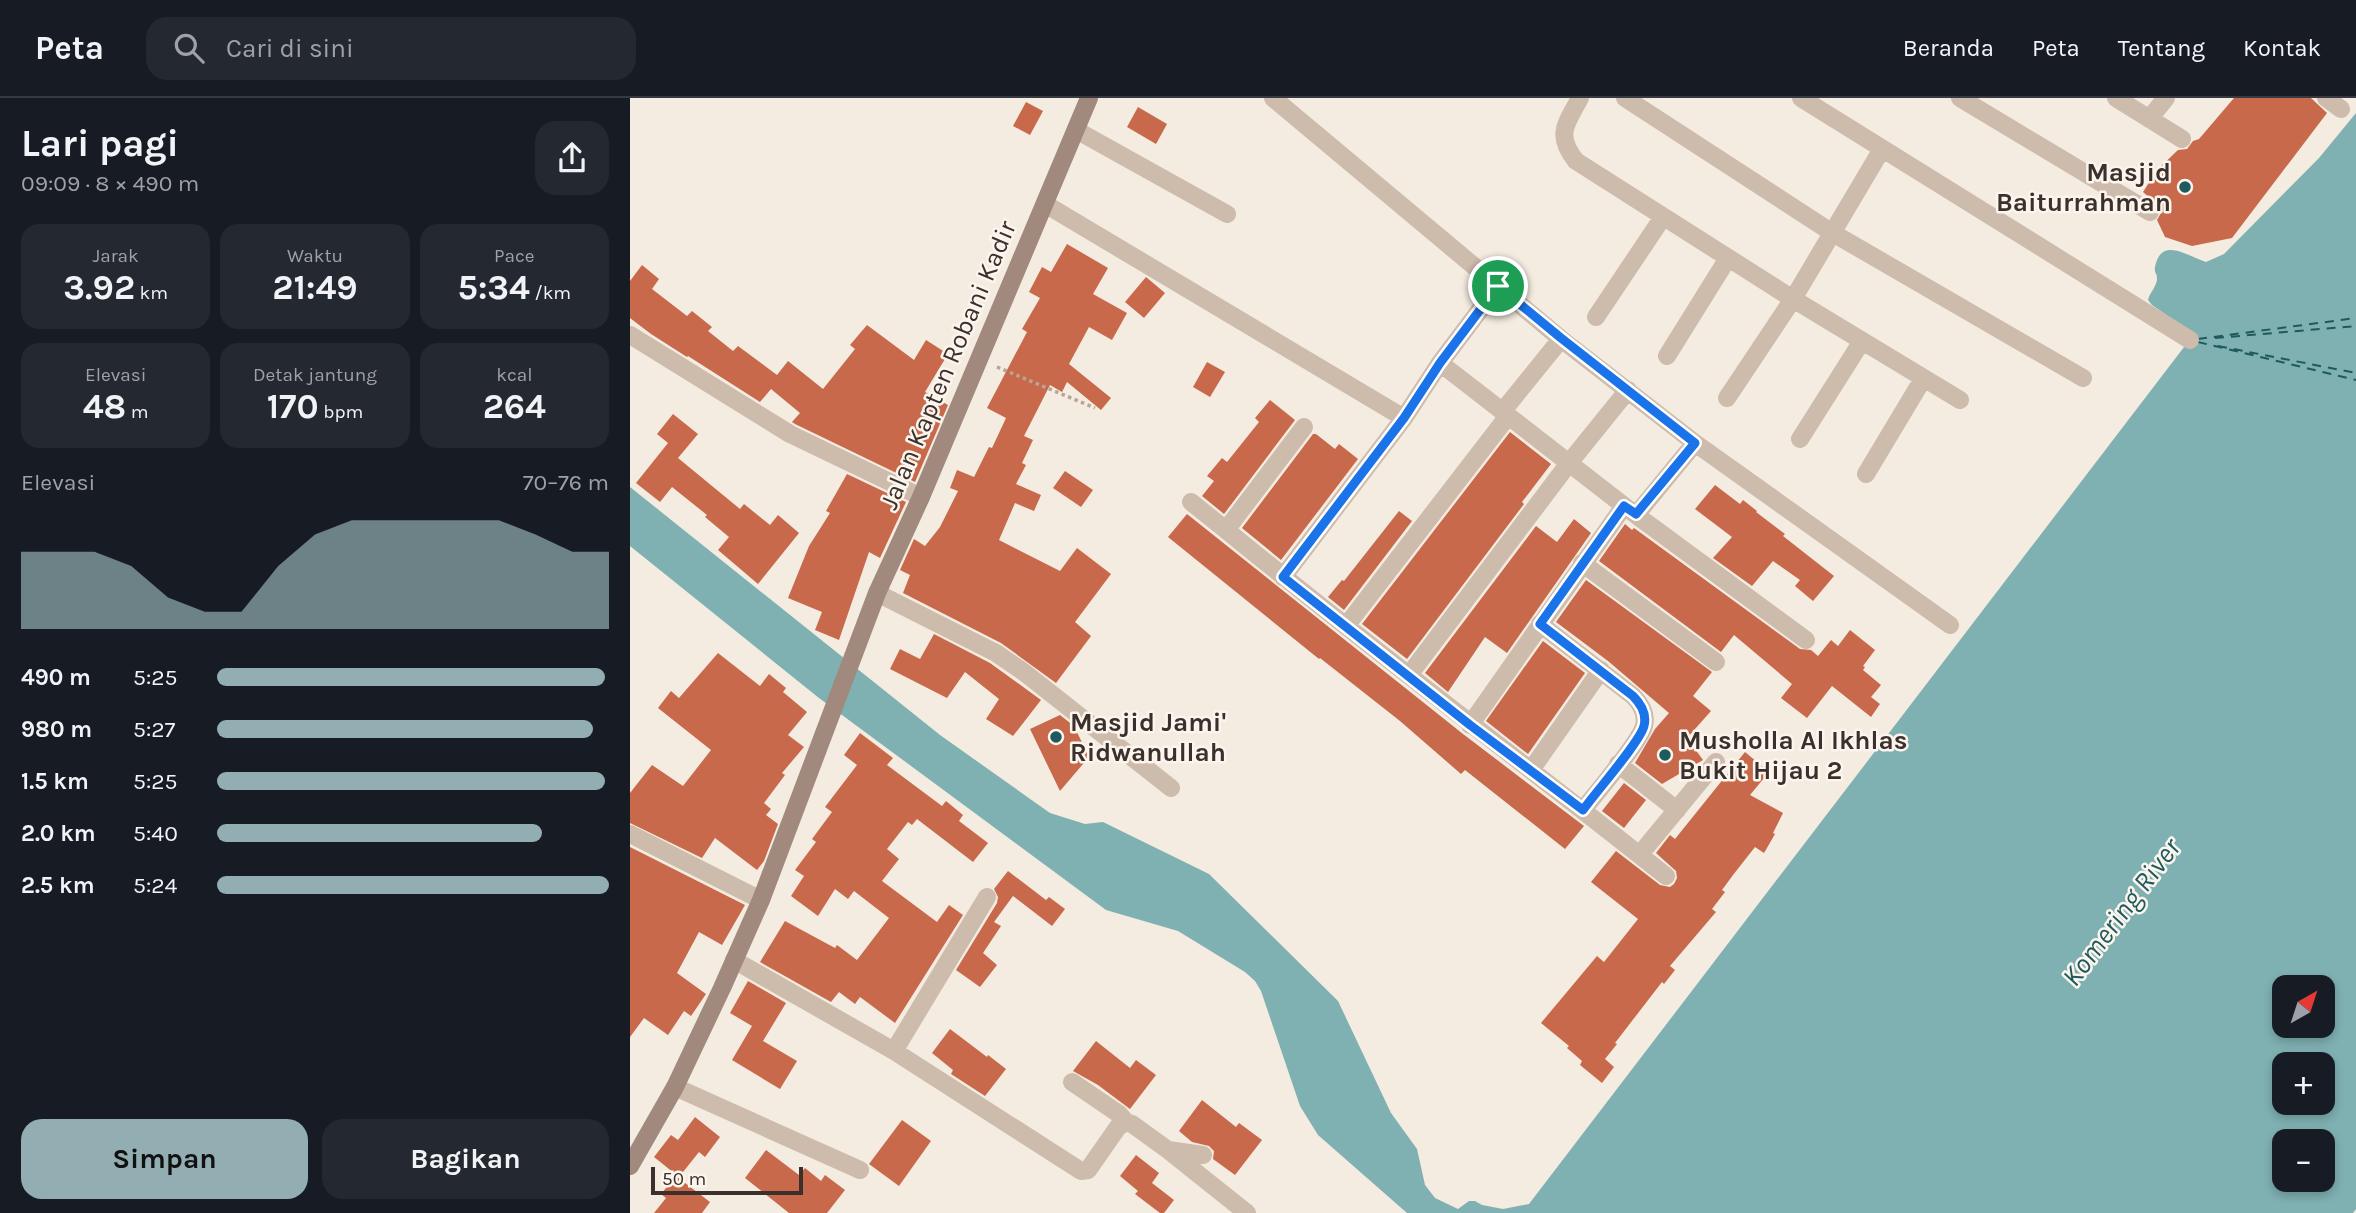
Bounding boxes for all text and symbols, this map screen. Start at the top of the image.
search box [146,17,636,80]
text: Peta [35,29,104,67]
icon: search [170,29,208,67]
text: Cari di sini [226,33,354,64]
text: Beranda [1903,34,1994,62]
text: Peta [2032,34,2080,62]
text: Tentang [2118,34,2205,62]
text: Kontak [2243,34,2321,62]
text: Lari pagi [21,121,179,166]
button: share [535,121,609,195]
place label: Masjid Baiturrahman [1996,157,2171,218]
text: 09:09 · 8 × 490 m [21,170,199,197]
marker: Masjid Baiturrahman [2177,179,2193,195]
street label: Jalan Kapten Robani Kadir [873,215,1023,514]
text: Jarak [93,245,139,267]
text: Waktu [287,245,343,267]
text: Pace [494,245,535,267]
pin [1468,256,1528,316]
text: 3.92 [63,267,135,308]
text: 21:49 [272,267,358,308]
text: 5:34 [458,267,530,308]
icon: arrive [1479,267,1517,305]
text: km [135,282,168,304]
text: /km [530,282,571,304]
text: Elevasi [85,364,146,386]
text: Detak jantung [253,364,377,386]
text: kcal [496,364,532,386]
text: 48 [83,386,126,427]
text: 170 [267,386,319,427]
text: 264 [483,386,546,427]
text: m [126,401,149,423]
text: bpm [319,401,363,423]
text: Elevasi [21,469,95,496]
text: 70–76 m [523,469,609,496]
text: 490 m [21,664,91,691]
text: 5:25 [133,664,178,691]
place label: Masjid Jami' Ridwanullah [1070,707,1226,768]
text: 980 m [21,716,92,743]
text: 5:27 [133,716,175,743]
place label: Musholla Al Ikhlas Bukit Hijau 2 [1679,725,1907,786]
marker: Masjid Jami' Ridwanullah [1048,729,1064,745]
marker: Musholla Al Ikhlas Bukit Hijau 2 [1657,747,1673,763]
text: 1.5 km [21,768,89,795]
text: 5:25 [133,768,178,795]
text: 2.0 km [21,820,96,847]
text: 5:40 [133,820,178,847]
water label: Komering River [2055,831,2188,992]
text: 2.5 km [21,872,95,899]
text: 5:24 [133,872,177,899]
north arrow [2272,975,2334,1038]
map controls [2272,975,2335,1192]
button: + [2272,1052,2335,1115]
button: Simpan [21,1119,308,1199]
button: Bagikan [322,1119,609,1199]
button: − [2272,1129,2335,1192]
scale bar [651,1164,803,1196]
text: 50 m [662,1168,706,1190]

